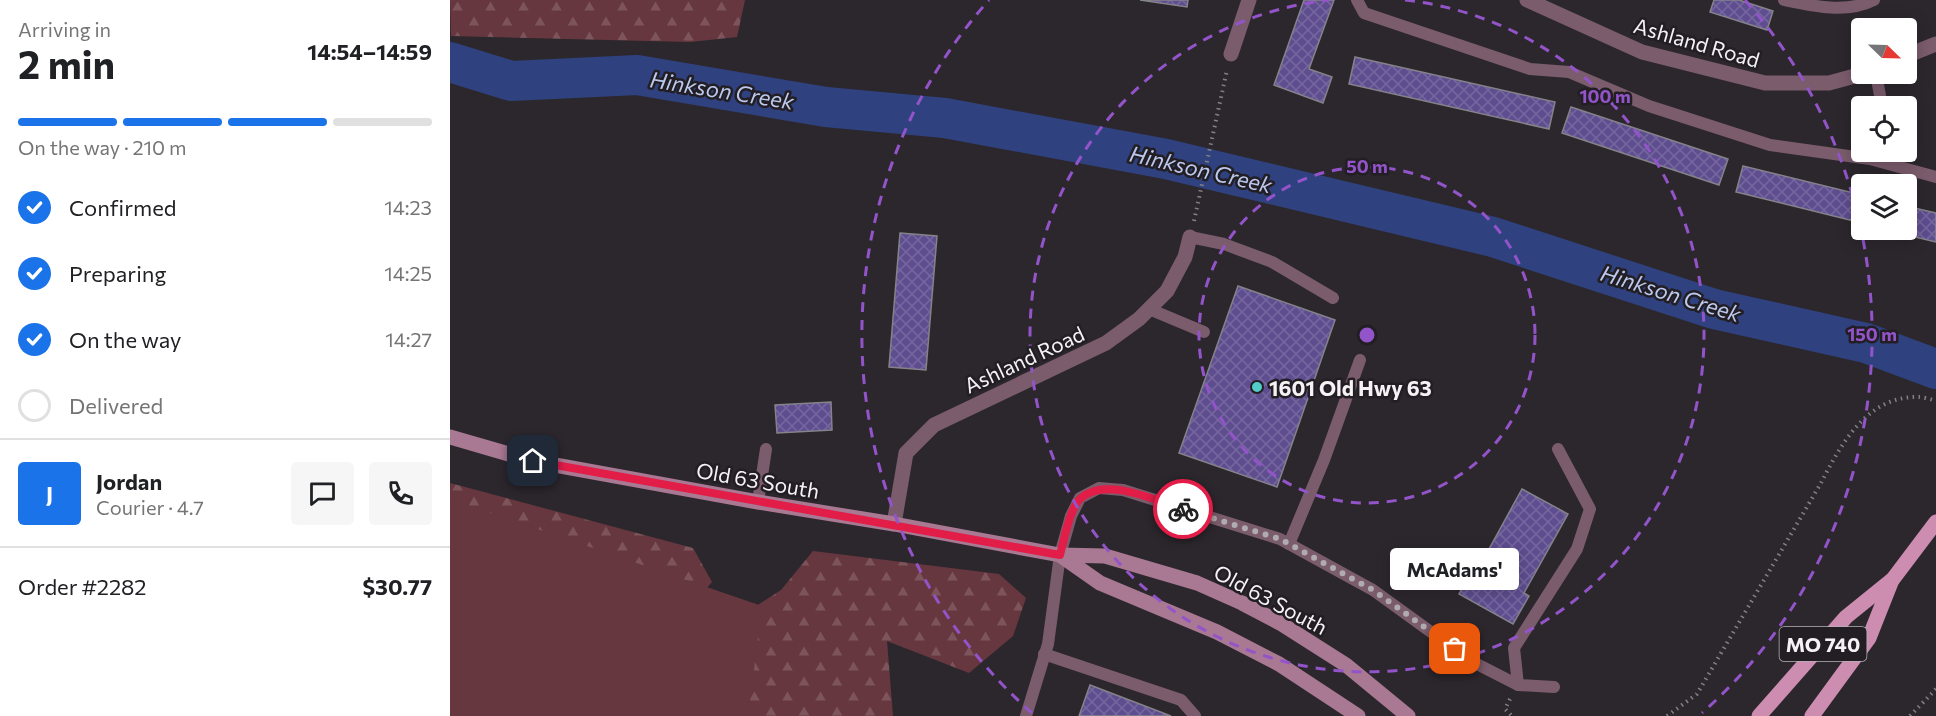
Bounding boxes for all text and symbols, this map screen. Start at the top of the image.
street label: Ashland Road [1631,12,1763,72]
text: Arriving in [18,17,111,41]
north arrow [1851,18,1917,84]
map controls [1851,18,1917,240]
text: 14:54–14:59 [307,38,432,65]
text: 2 min [18,39,115,87]
water label: Hinkson Creek [648,65,797,115]
text: 100 m [1579,85,1631,107]
button: locate [1851,96,1917,162]
text: On the way · 210 m [18,135,186,159]
water label: Hinkson Creek [1127,140,1276,199]
text: 50 m [1346,155,1388,177]
button: layers [1851,174,1917,240]
icon: check [18,191,51,224]
text: Confirmed [69,194,176,221]
text: 14:23 [384,195,432,219]
icon: check [18,257,51,290]
water label: Hinkson Creek [1598,259,1745,327]
text: Preparing [69,260,166,287]
text: 14:25 [384,261,432,285]
street label: Ashland Road [960,320,1088,398]
icon: check [18,323,51,356]
text: 150 m [1847,323,1897,345]
centre of rings [1357,325,1377,345]
text: On the way [69,326,181,353]
text: 14:27 [385,327,432,351]
place label: 1601 Old Hwy 63 [1269,375,1432,400]
marker: 1601 Old Hwy 63 [1250,380,1264,394]
text: Delivered [69,392,163,419]
pin [507,435,558,486]
icon: home [516,444,549,477]
street label: Old 63 South [694,457,822,503]
button: chat [291,462,354,525]
button: phone [369,462,432,525]
text: Jordan [96,468,162,495]
courier [1153,479,1213,539]
text: J [46,480,53,507]
icon: bike [1167,493,1200,526]
text: Courier · 4.7 [96,495,204,519]
callout: McAdams' [1390,547,1520,589]
text: McAdams' [1406,557,1503,581]
street label: Old 63 South [1210,559,1332,639]
text: Order #2282 [18,573,147,600]
text: $30.77 [362,573,432,600]
pin [1429,623,1480,674]
road number: MO 740 [1780,627,1866,661]
icon: bag [1438,632,1471,665]

